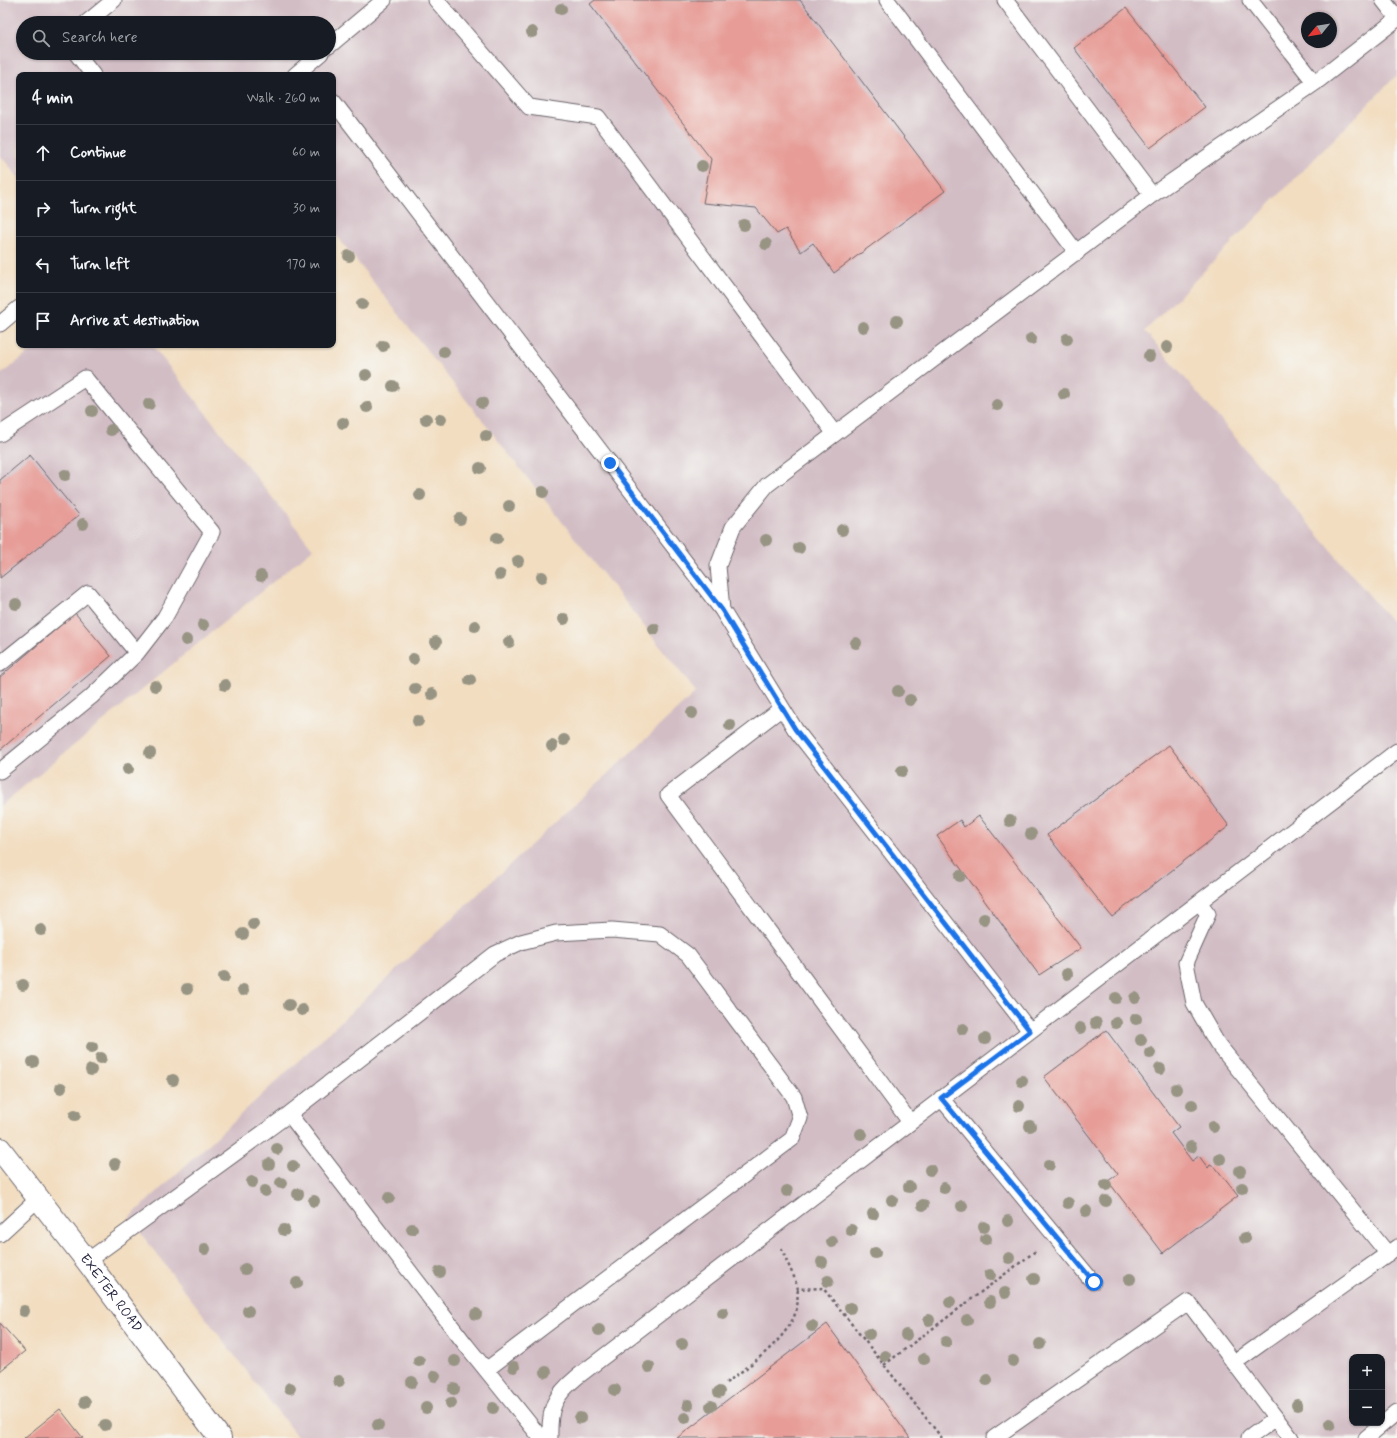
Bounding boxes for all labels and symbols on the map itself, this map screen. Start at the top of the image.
north arrow [1301,12,1337,48]
route end [601,454,619,472]
street label: EXETER ROAD [76,1250,146,1336]
route start [1085,1273,1103,1291]

